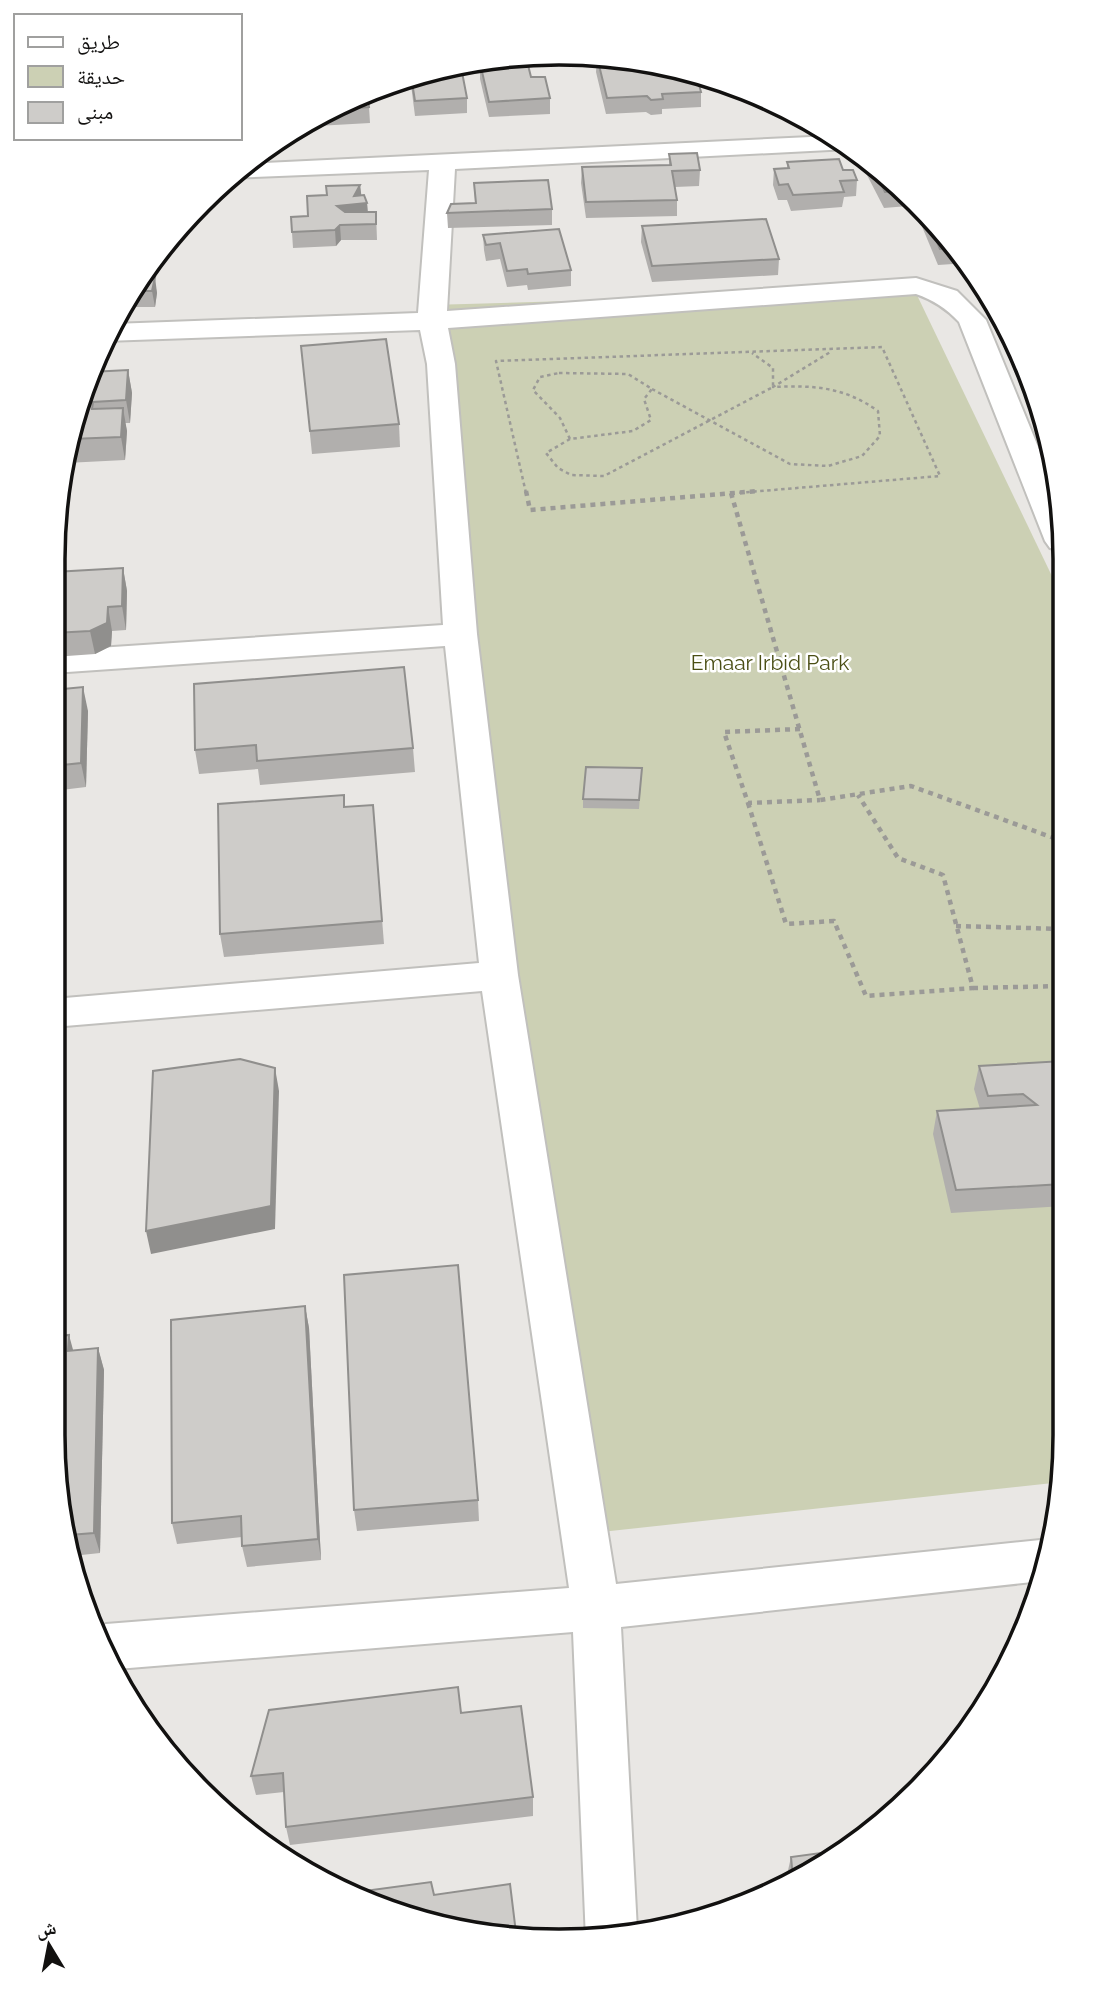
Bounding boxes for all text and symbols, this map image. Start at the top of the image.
legend [14,14,242,140]
text: طريق [77,29,120,55]
text: حديقة [77,64,125,89]
text: مبنى [77,99,113,125]
park label: Emaar Irbid Park [691,650,849,675]
north arrow [14,1910,84,1980]
text: ش [34,1916,58,1942]

